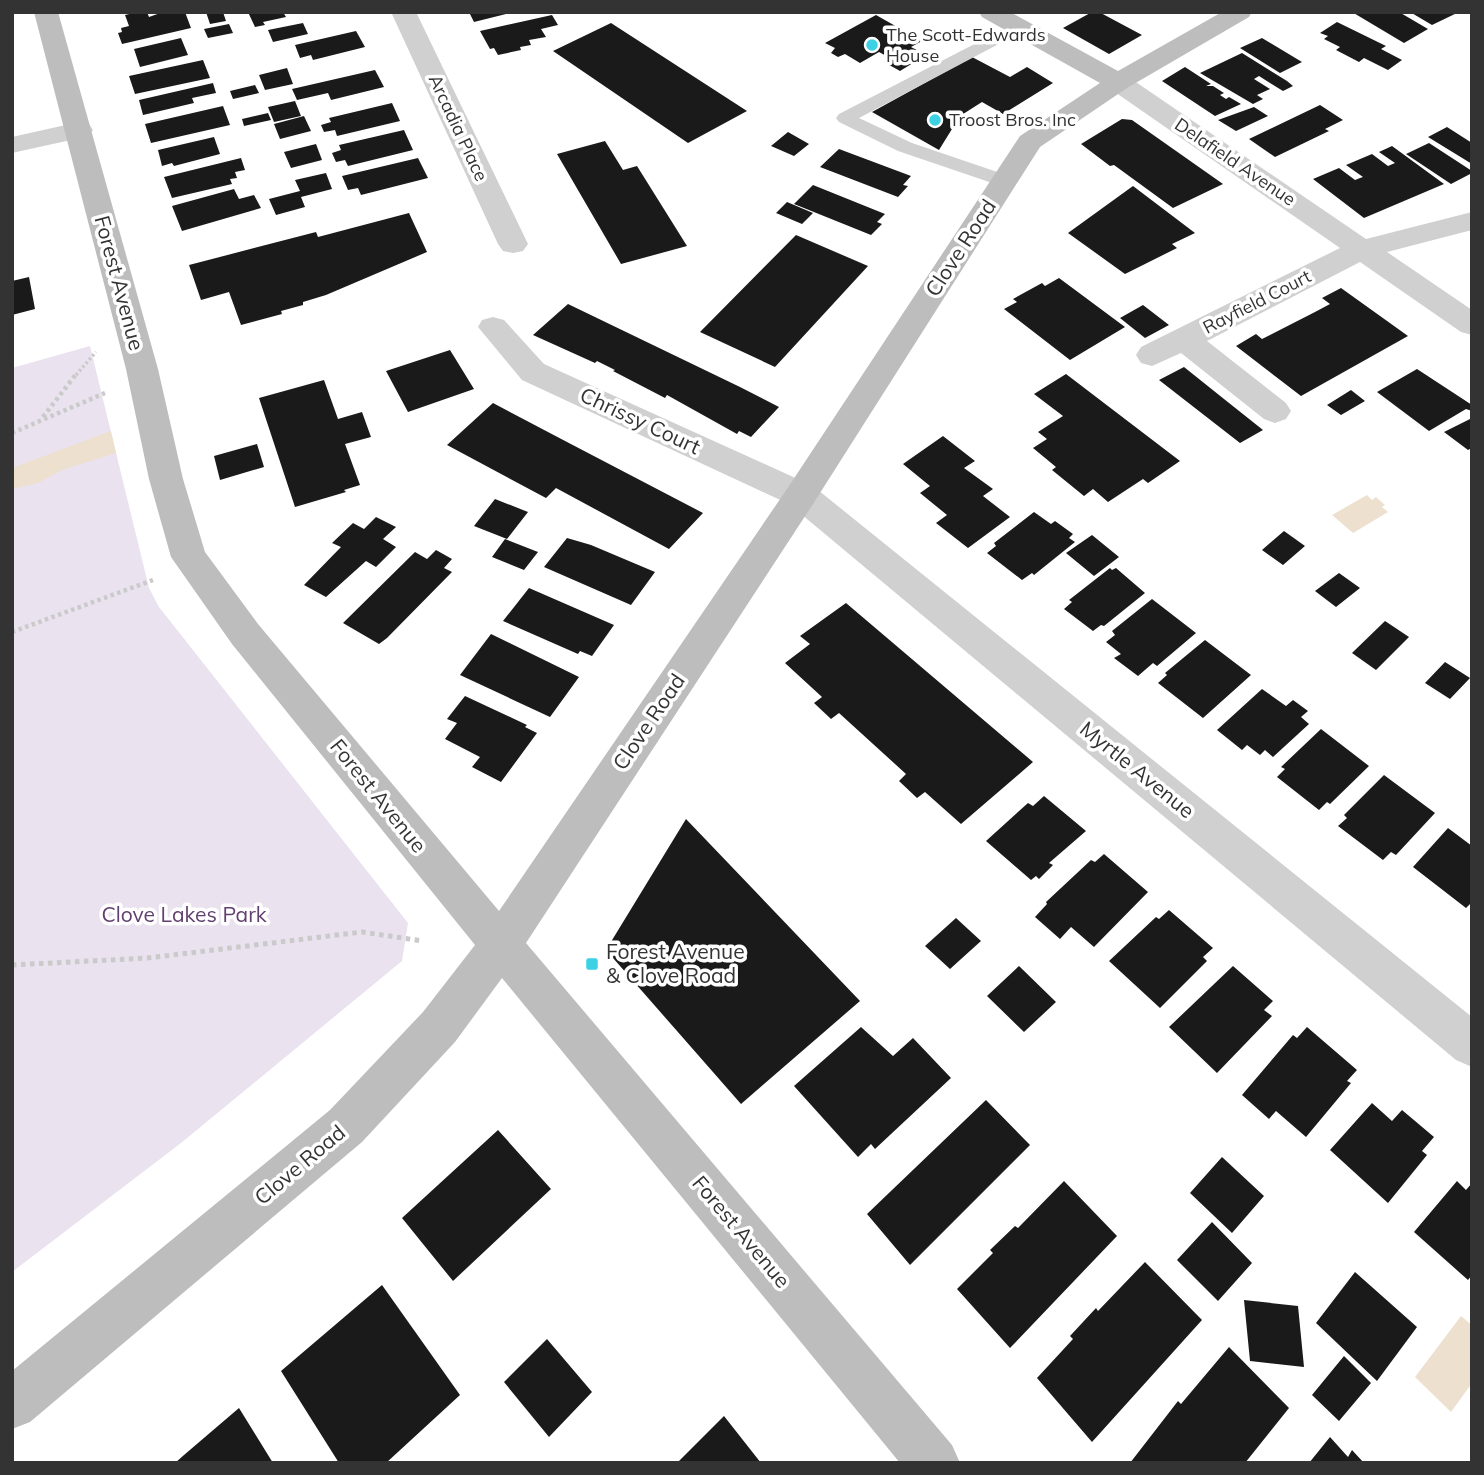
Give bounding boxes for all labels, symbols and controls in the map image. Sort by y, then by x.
place label: The Scott-Edwards House [886,23,1046,67]
marker: The Scott-Edwards House [864,37,880,53]
street label: Arcadia Place [424,71,493,185]
place label: Troost Bros. Inc [949,108,1076,131]
marker: Troost Bros. Inc [927,112,943,128]
street label: Delafield Avenue [1170,113,1300,211]
street label: Clove Road [919,194,1001,301]
street label: Forest Avenue [89,212,150,353]
street label: Rayfield Court [1199,264,1315,339]
street label: Chrissy Court [576,381,705,459]
street label: Clove Road [606,668,690,775]
street label: Myrtle Avenue [1075,715,1200,823]
street label: Forest Avenue [325,733,432,857]
park label: Clove Lakes Park [101,901,267,927]
place label: Forest Avenue & Clove Road [606,938,745,988]
marker: Forest Avenue & Clove Road [584,956,600,972]
street label: Clove Road [249,1119,350,1210]
street label: Forest Avenue [687,1170,796,1293]

